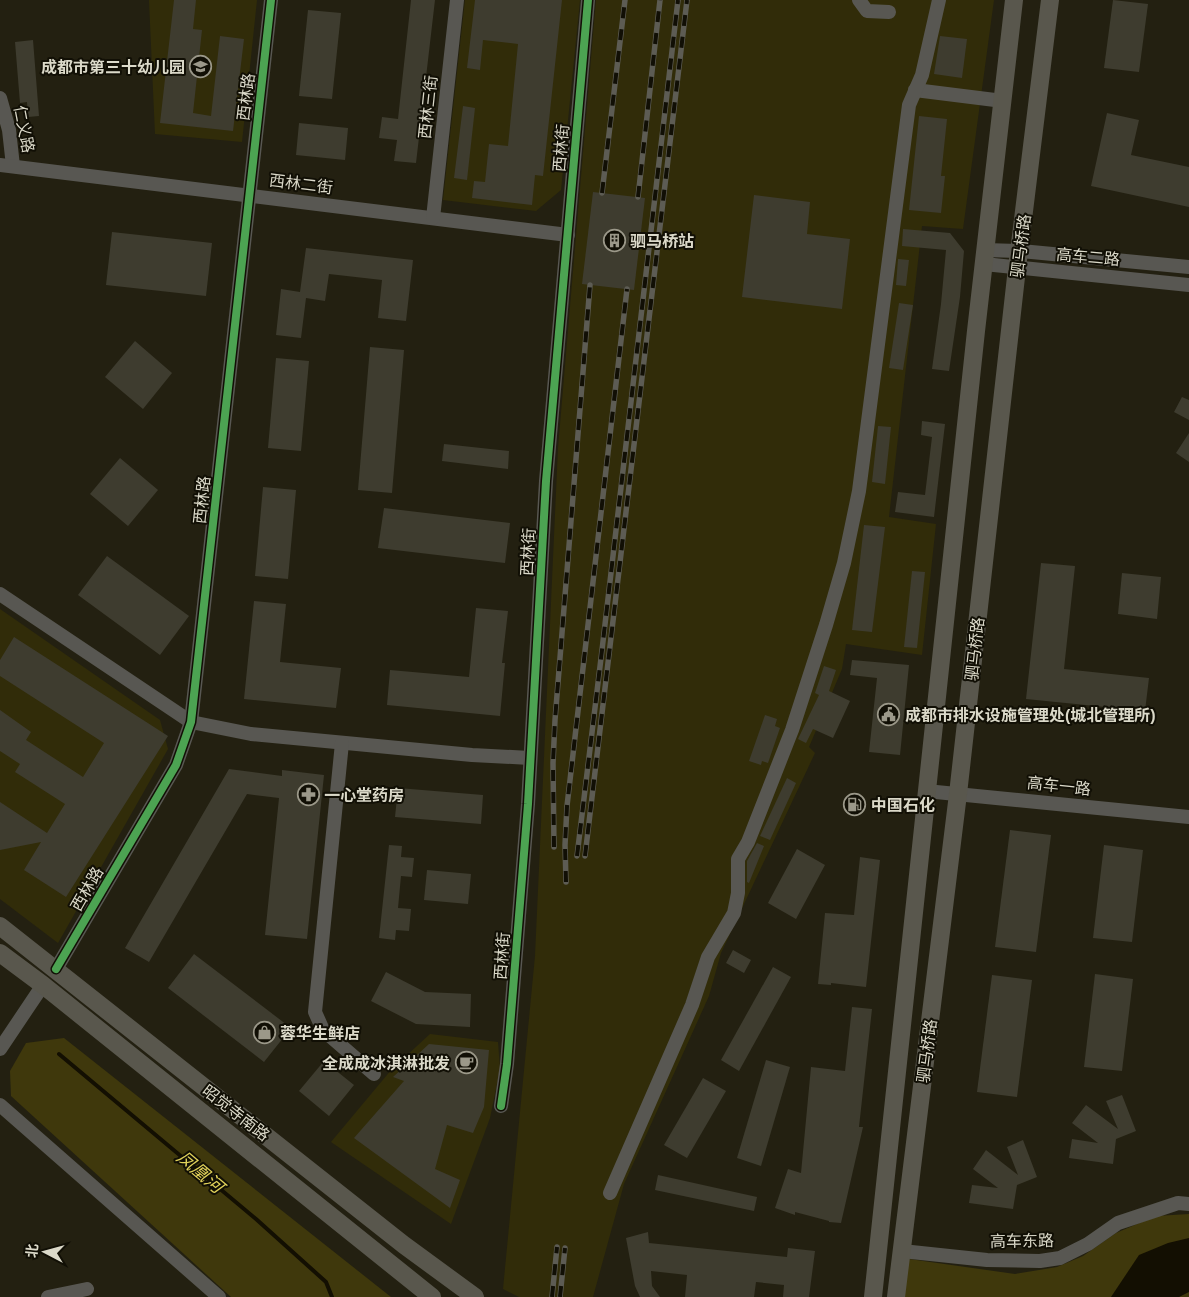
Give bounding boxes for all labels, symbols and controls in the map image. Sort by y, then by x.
school or university icon: 成都市第三十幼儿园 [189,55,213,79]
place label: 成都市第三十幼儿园 [41,58,185,76]
street label: 西林路 [235,72,257,122]
street label: 西林三街 [416,74,440,140]
street label: 仁义路 [11,104,37,154]
street label: 西林街 [550,123,572,173]
street label: 西林二街 [268,172,334,196]
street label: 驷马桥路 [1009,213,1033,279]
building icon: 驷马桥站 [602,229,626,253]
place label: 驷马桥站 [630,233,694,250]
street label: 高车二路 [1055,246,1121,268]
street label: 西林路 [191,475,213,525]
street label: 西林街 [518,528,538,576]
street label: 驷马桥路 [963,616,987,682]
public building icon: 成都市排水设施管理处(城北管理所) [877,703,901,727]
place label: 成都市排水设施管理处(城北管理所) [905,706,1156,724]
street label: 高车一路 [1026,774,1092,798]
pharmacy icon: 一心堂药房 [296,783,320,807]
place label: 一心堂药房 [324,787,404,804]
fuel station icon: 中国石化 [843,793,867,817]
place label: 中国石化 [871,796,935,814]
street label: 西林路 [68,864,106,914]
street label: 西林街 [492,931,512,981]
street label: 驷马桥路 [915,1018,939,1084]
shop icon: 蓉华生鲜店 [252,1021,276,1045]
place label: 蓉华生鲜店 [280,1024,360,1042]
cafe icon: 全成成冰淇淋批发 [454,1051,478,1075]
place label: 全成成冰淇淋批发 [322,1054,450,1072]
street label: 昭觉寺南路 [199,1082,273,1144]
water label: 凤凰河 [173,1147,229,1199]
north arrow [20,1227,70,1277]
street label: 高车东路 [990,1232,1054,1250]
text: 北 [23,1243,41,1258]

